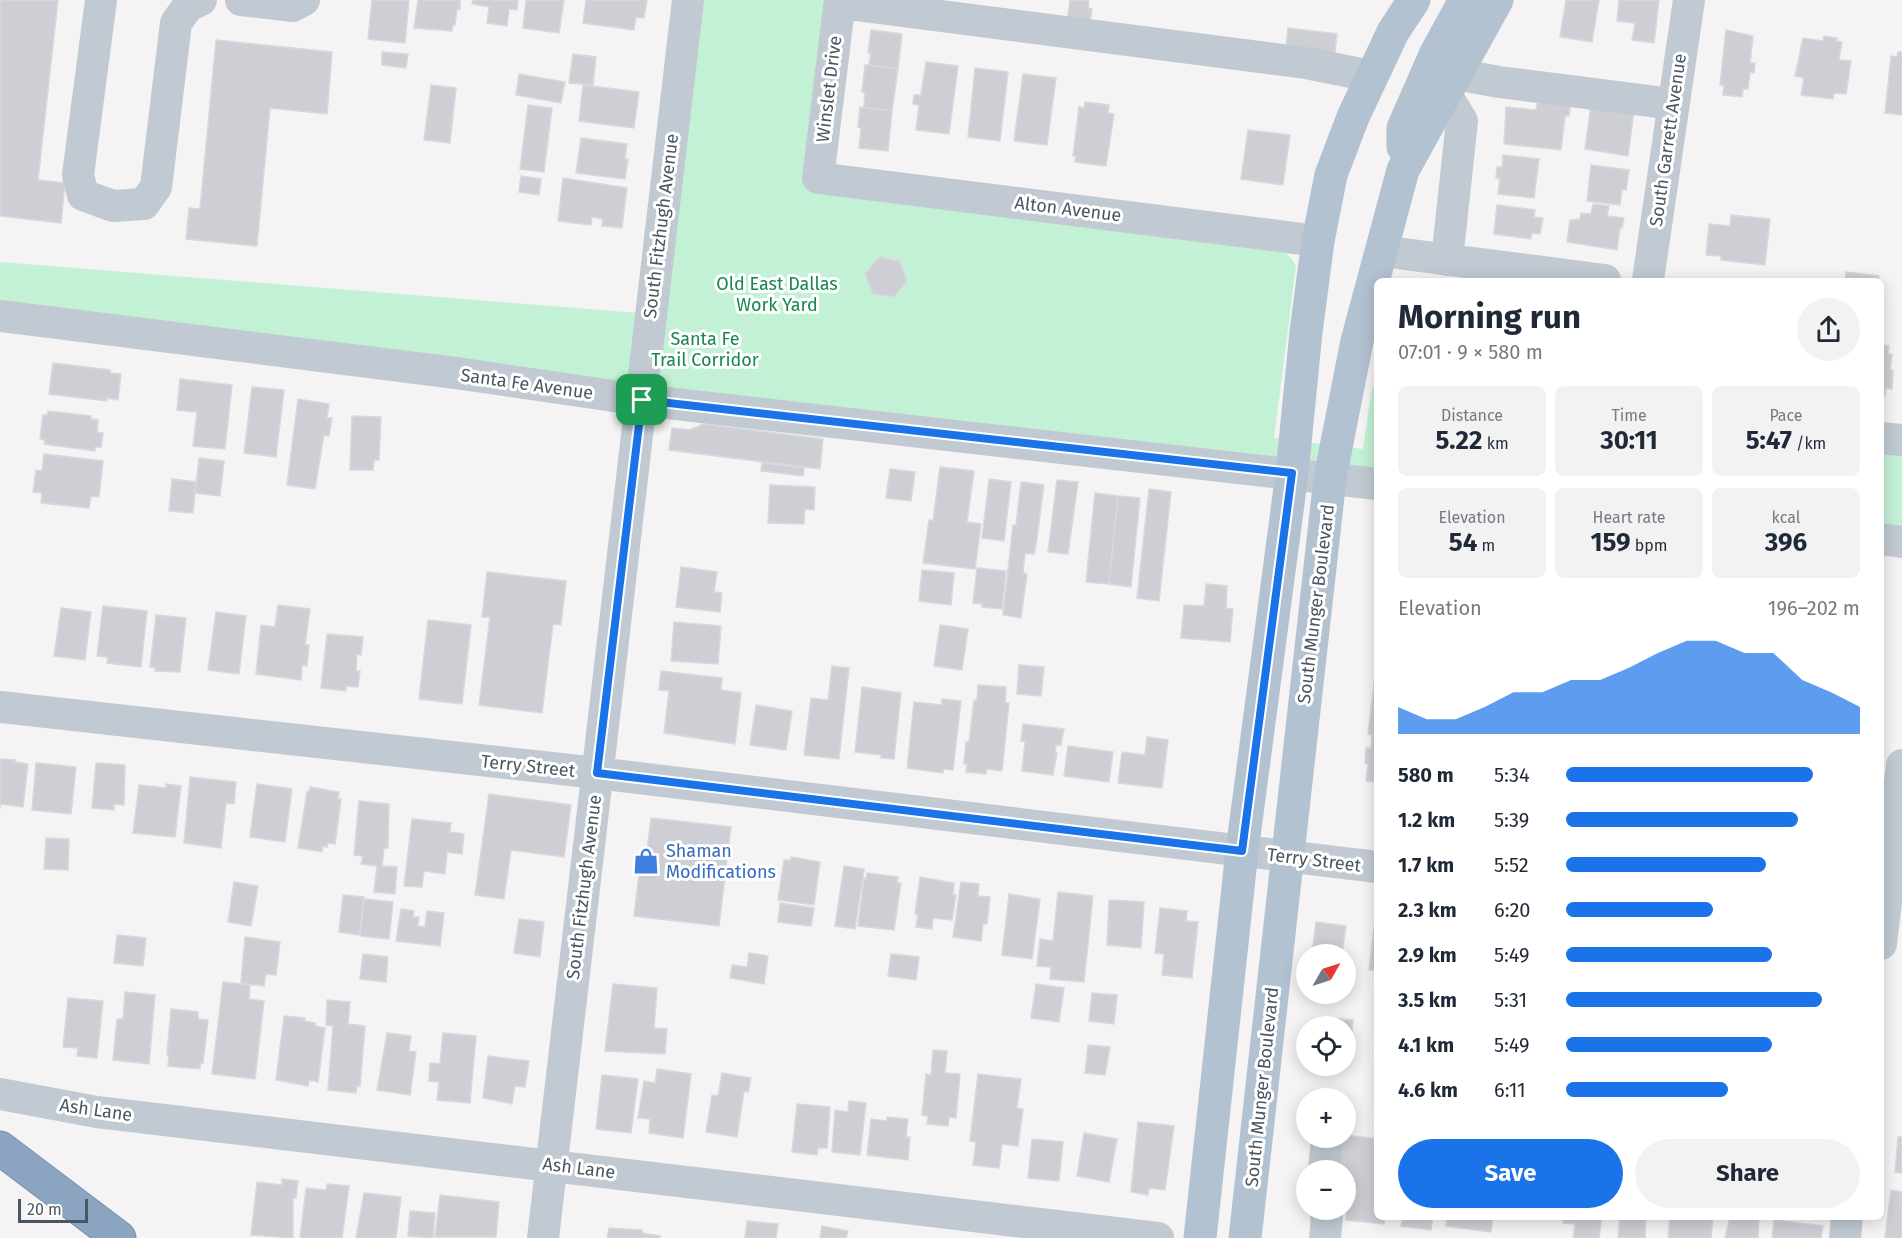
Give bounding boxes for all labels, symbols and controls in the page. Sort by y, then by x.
street label: Winslet Drive [812,34,846,144]
street label: South Garrett Avenue [1645,52,1691,228]
street label: South Fitzhugh Avenue [639,132,683,320]
street label: Alton Avenue [1013,192,1123,226]
park label: Old East Dallas Work Yard [716,273,838,316]
text: Morning run [1398,297,1581,337]
button: share [1797,298,1860,361]
park label: Santa Fe Trail Corridor [651,328,759,371]
text: 07:01 · 9 × 580 m [1398,340,1543,364]
street label: Santa Fe Avenue [459,364,595,404]
pin [616,374,667,425]
icon: arrive [625,383,658,416]
text: Distance [1441,406,1503,425]
text: Time [1611,406,1647,425]
text: Pace [1769,406,1803,425]
text: 5.22 [1435,425,1482,456]
text: 30:11 [1600,425,1658,456]
text: 5:47 [1746,425,1792,456]
text: km [1482,434,1509,453]
text: /km [1792,434,1826,453]
street label: South Munger Boulevard [1293,503,1339,705]
text: Elevation [1438,508,1506,527]
text: Heart rate [1593,508,1665,527]
text: kcal [1772,508,1800,527]
text: 54 [1449,527,1477,558]
text: 159 [1590,527,1631,558]
text: 396 [1765,527,1807,558]
text: m [1477,536,1495,555]
text: bpm [1631,536,1668,555]
text: Elevation [1398,596,1482,620]
text: 196–202 m [1768,596,1860,620]
street label: Terry Street [480,750,577,782]
text: 580 m [1398,763,1454,787]
text: 5:34 [1494,763,1530,787]
street label: South Fitzhugh Avenue [562,793,606,981]
text: 1.2 km [1398,808,1455,832]
text: 5:39 [1494,808,1529,832]
place label: Shaman Modifications [666,840,776,883]
street label: Terry Street [1266,843,1363,877]
shop icon: Shaman Modifications [631,846,661,876]
text: 1.7 km [1398,853,1454,877]
text: 5:52 [1494,853,1529,877]
text: 2.3 km [1398,898,1457,922]
text: 6:20 [1494,898,1531,922]
text: 2.9 km [1398,943,1457,967]
text: 5:49 [1494,943,1529,967]
north arrow [1296,944,1356,1004]
map controls [1296,944,1356,1220]
street label: South Munger Boulevard [1241,986,1283,1188]
text: 3.5 km [1398,988,1457,1012]
text: 5:31 [1494,988,1527,1012]
button: locate [1296,1016,1356,1076]
text: 4.1 km [1398,1033,1454,1057]
text: 5:49 [1494,1033,1529,1057]
text: 4.6 km [1398,1078,1458,1102]
text: 6:11 [1494,1078,1526,1102]
button: + [1296,1088,1356,1148]
street label: Ash Lane [58,1094,134,1126]
button: Save [1398,1139,1623,1208]
button: Share [1635,1139,1860,1208]
street label: Ash Lane [541,1153,617,1183]
button: − [1296,1160,1356,1220]
scale bar [18,1196,88,1224]
text: 20 m [27,1200,62,1219]

